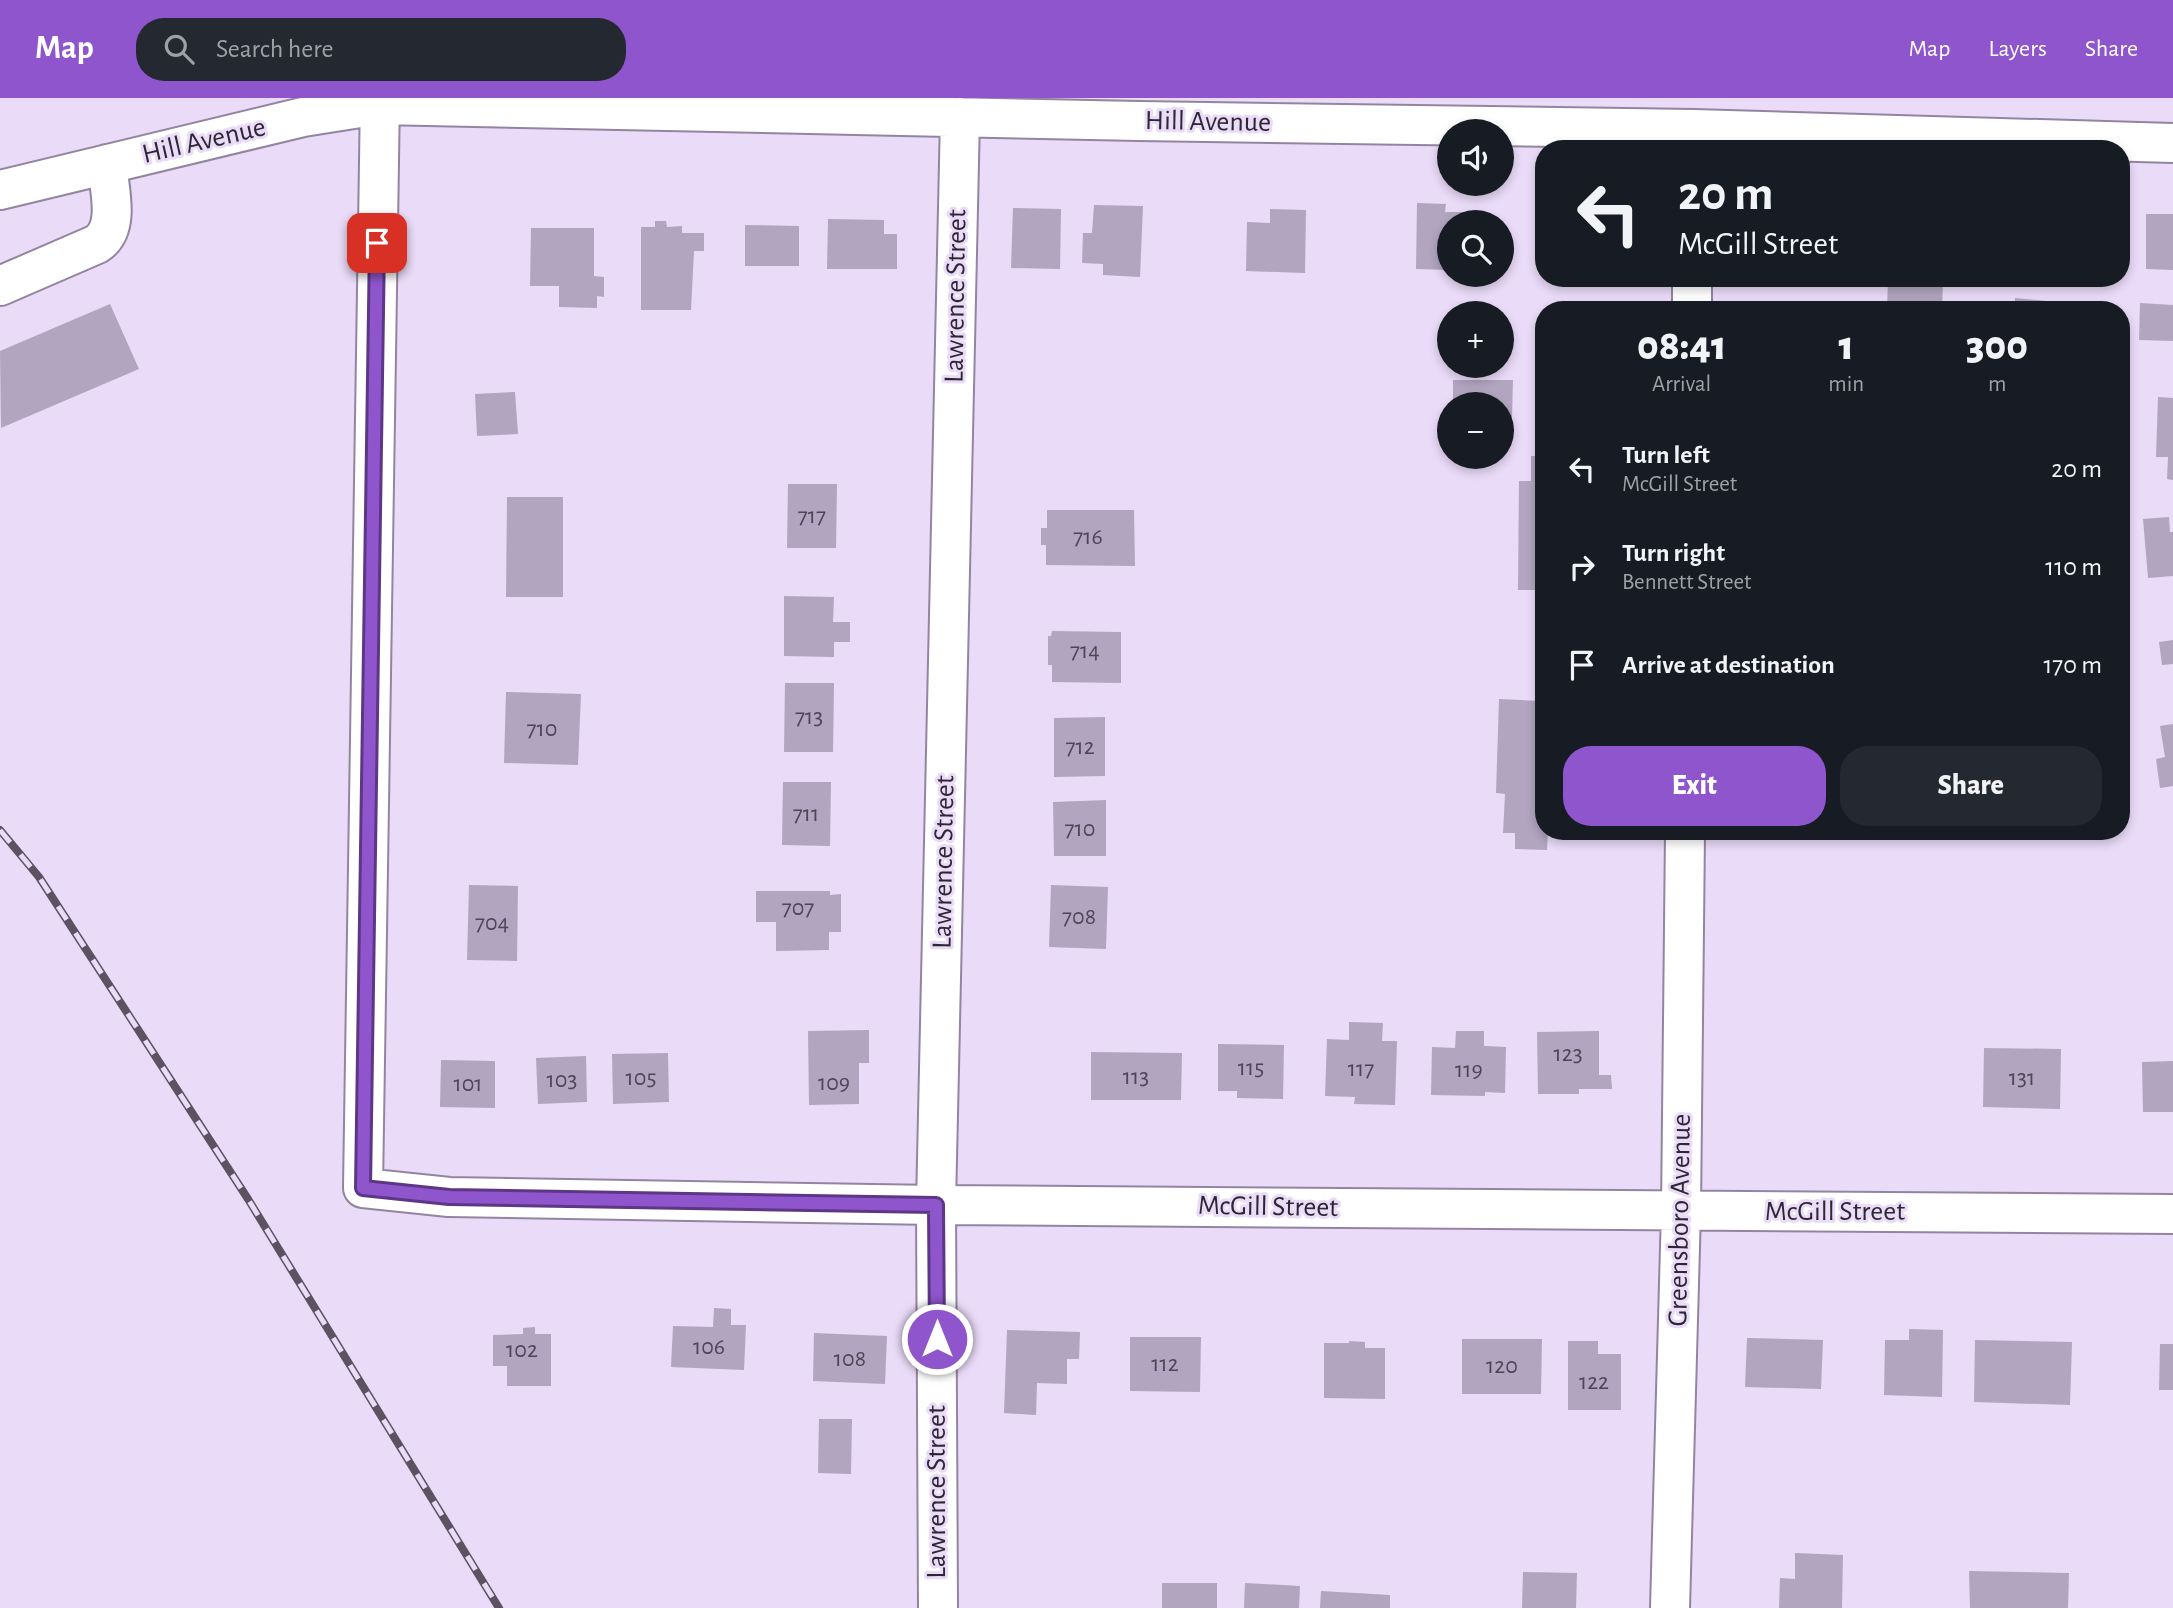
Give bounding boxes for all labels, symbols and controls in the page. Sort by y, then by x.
search box [136,18,626,81]
icon: search [160,30,198,68]
text: Map [35,32,94,65]
text: Search here [216,36,334,62]
text: Map [1908,37,1950,61]
text: Layers [1988,37,2047,61]
text: Share [2085,37,2138,61]
street label: Hill Avenue [1145,107,1271,137]
street label: Hill Avenue [139,113,269,169]
map controls [1437,119,1514,469]
button: sound [1437,119,1514,196]
icon: left [1563,168,1654,259]
text: 20 m [1678,170,1774,219]
street label: Lawrence Street [940,209,972,383]
button: search [1437,210,1514,287]
pin [347,213,407,273]
icon: arrive [358,224,396,262]
text: McGill Street [1678,228,1838,260]
button: + [1437,301,1514,378]
text: 08:41 [1637,325,1726,367]
text: 1 [1839,325,1854,367]
text: 300 [1966,325,2028,367]
text: Arrival [1652,373,1711,396]
text: min [1828,373,1864,396]
text: m [1988,373,2006,396]
button: − [1437,392,1514,469]
text: Turn left [1622,442,1710,468]
icon: left [1563,450,1601,488]
text: 20 m [2051,456,2102,482]
text: McGill Street [1622,473,1737,496]
house number: 717 [798,504,826,528]
house number: 716 [1073,525,1103,549]
text: Turn right [1622,540,1725,566]
icon: right [1563,548,1601,586]
text: 110 m [2045,554,2102,580]
text: Bennett Street [1622,571,1751,594]
house number: 714 [1070,639,1100,663]
icon: arrive [1563,646,1601,684]
text: Arrive at destination [1622,652,1835,678]
text: 170 m [2043,652,2102,678]
house number: 713 [795,705,823,729]
house number: 710 [527,717,557,741]
house number: 712 [1065,735,1095,759]
button: Exit [1563,746,1826,826]
button: Share [1840,746,2102,826]
street label: Lawrence Street [928,775,960,949]
house number: 711 [793,802,819,826]
house number: 710 [1065,817,1095,841]
house number: 707 [782,896,814,920]
house number: 708 [1062,905,1096,929]
house number: 704 [475,911,509,935]
house number: 123 [1553,1042,1583,1066]
house number: 115 [1238,1056,1264,1080]
house number: 117 [1348,1057,1374,1081]
house number: 119 [1455,1058,1483,1082]
house number: 113 [1123,1065,1149,1089]
house number: 105 [626,1066,656,1090]
house number: 131 [2009,1066,2035,1090]
house number: 103 [547,1068,577,1092]
house number: 109 [818,1071,850,1095]
house number: 101 [453,1072,483,1096]
street label: Greensboro Avenue [1664,1113,1696,1327]
street label: McGill Street [1198,1192,1338,1222]
street label: McGill Street [1765,1198,1905,1226]
position arrow [900,1302,974,1376]
house number: 106 [693,1335,725,1359]
house number: 102 [506,1338,538,1362]
house number: 108 [834,1347,866,1371]
house number: 112 [1151,1352,1179,1376]
house number: 120 [1486,1354,1518,1378]
house number: 122 [1579,1370,1609,1394]
street label: Lawrence Street [923,1405,951,1579]

